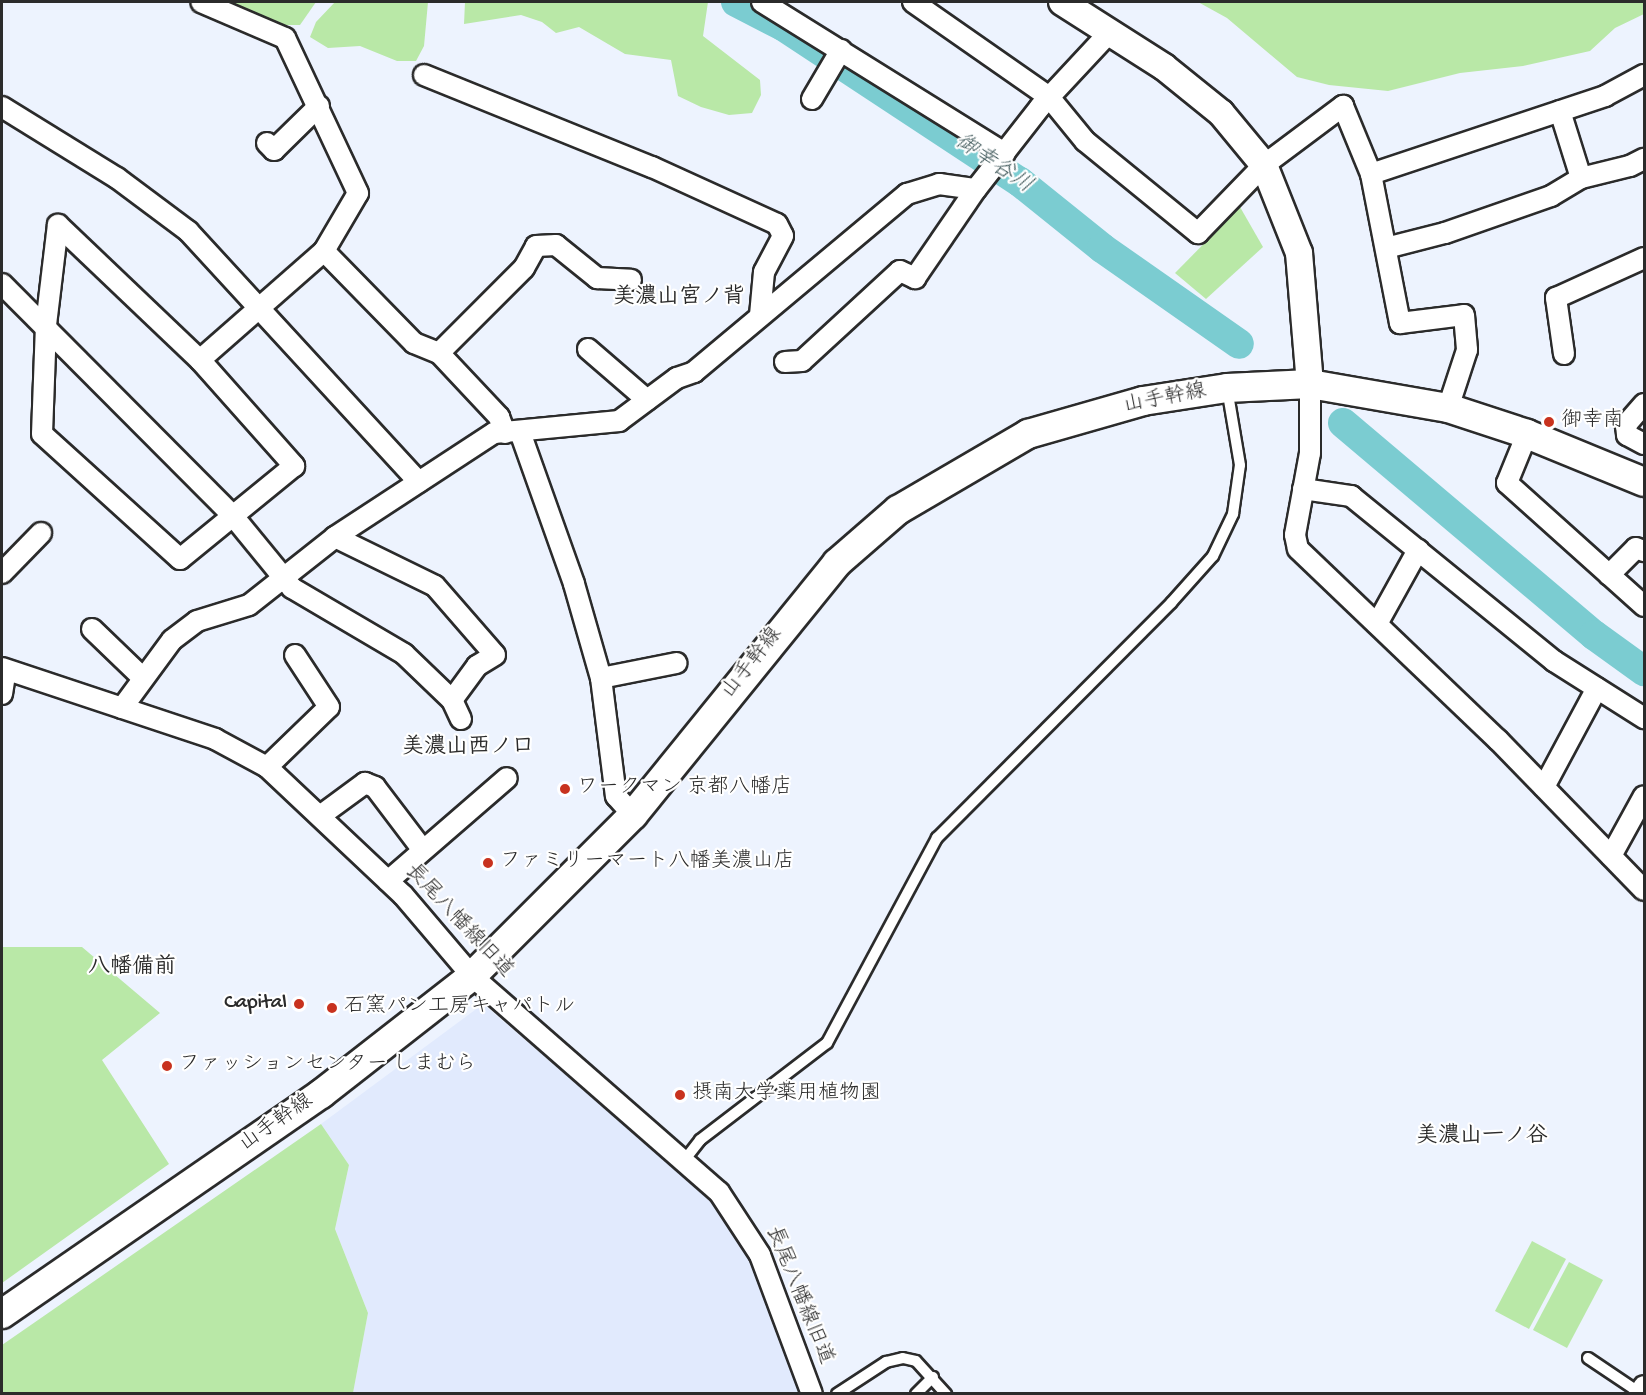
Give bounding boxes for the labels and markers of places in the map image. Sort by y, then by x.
place label: 御幸南 [1561,409,1624,435]
marker: 御幸南 [1542,415,1556,429]
place label: ワークマン 京都八幡店 [577,776,792,802]
marker: ワークマン 京都八幡店 [558,782,572,796]
place label: ファミリーマート八幡美濃山店 [500,850,794,876]
marker: ファミリーマート八幡美濃山店 [481,856,495,870]
place label: Capital [224,991,287,1017]
place label: 石窯パン工房キャパトル [344,995,575,1021]
marker: Capital [292,997,306,1011]
marker: 石窯パン工房キャパトル [325,1001,339,1015]
place label: ファッションセンター しまむら [179,1053,478,1079]
marker: ファッションセンター しまむら [160,1059,174,1073]
place label: 摂南大学薬用植物園 [692,1082,881,1108]
marker: 摂南大学薬用植物園 [673,1088,687,1102]

